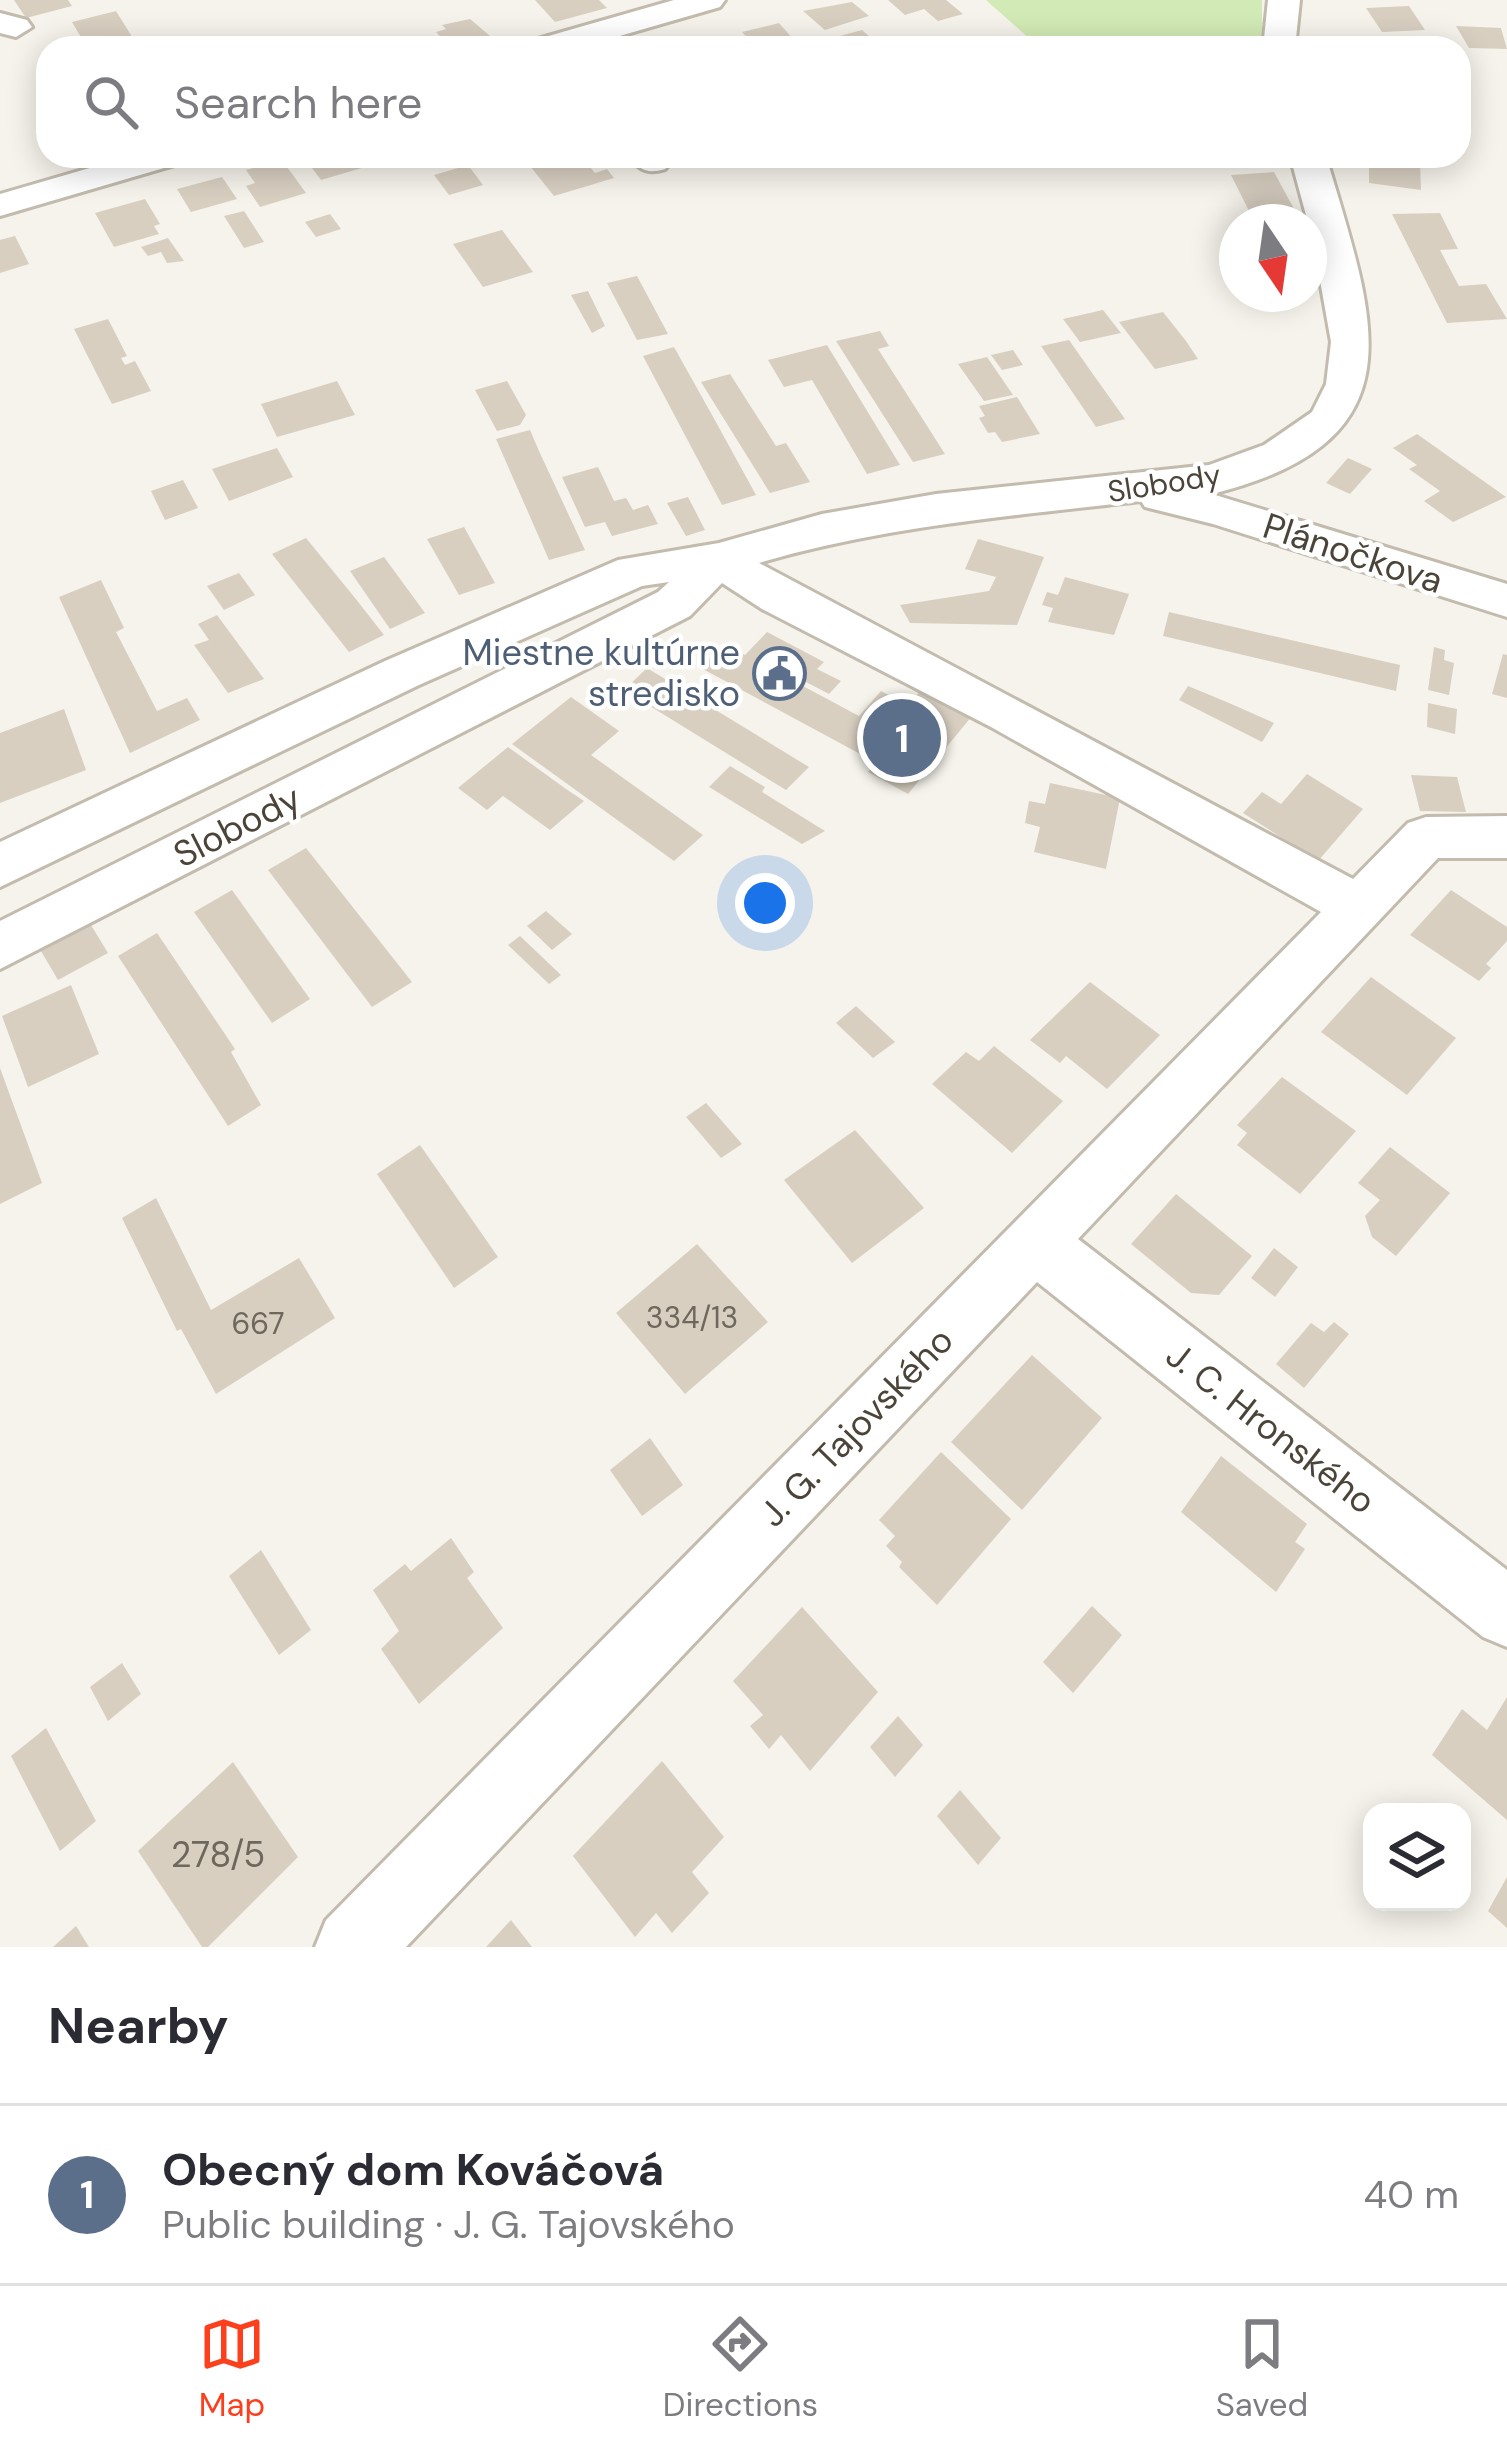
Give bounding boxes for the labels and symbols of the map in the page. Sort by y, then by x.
north arrow [1219,204,1327,312]
street label: Slobody [1105,455,1224,511]
street label: Plánočkova [1257,502,1449,604]
place label: Miestne kultúrne stredisko [463,629,740,717]
public building icon: Miestne kultúrne stredisko [751,645,807,701]
pin: 1 [863,693,941,783]
street label: Slobody [165,774,309,878]
your location [735,873,795,933]
house number: 334/13 [646,1298,738,1337]
house number: 667 [232,1304,284,1343]
street label: J. G. Tajovského [749,1317,963,1537]
street label: J. C. Hronského [1157,1332,1385,1524]
house number: 278/5 [171,1831,265,1878]

